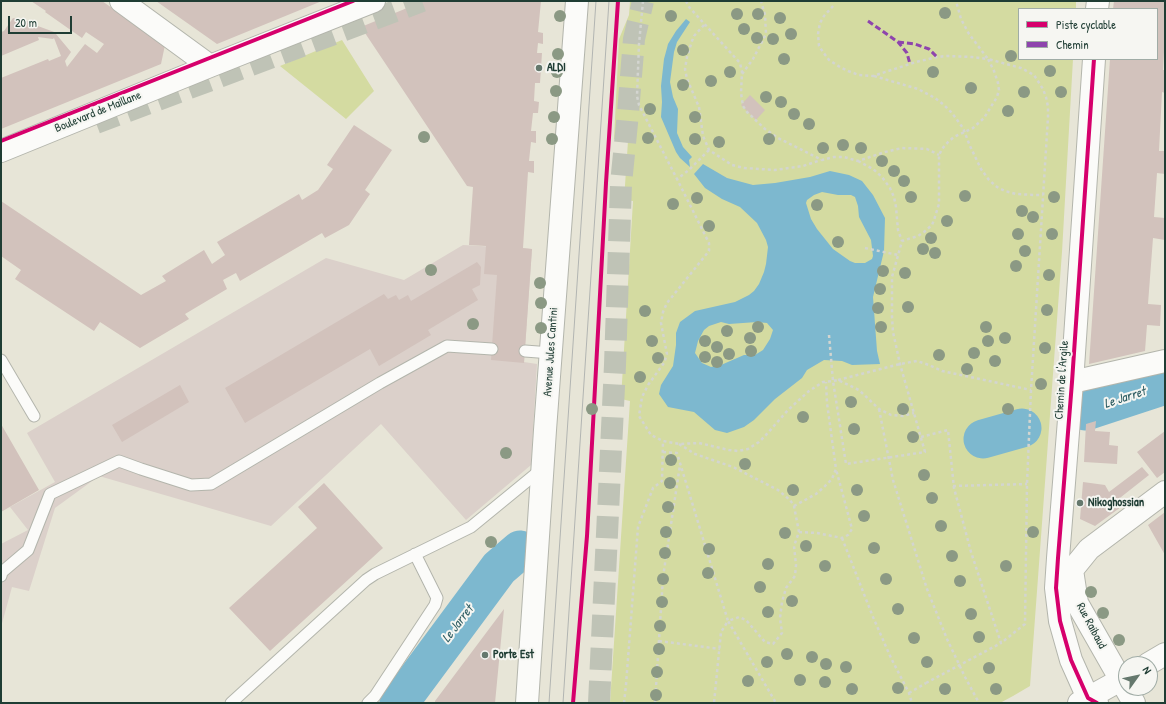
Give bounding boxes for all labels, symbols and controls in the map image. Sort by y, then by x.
scale bar [10,8,74,34]
legend [1018,8,1158,60]
text: 20 m [15,14,37,31]
text: Piste cyclable [1056,16,1116,33]
text: Chemin [1056,36,1089,53]
place label: ALDI [547,61,566,75]
marker: ALDI [534,63,544,73]
street label: Boulevard de Maillane [53,88,143,136]
street label: Avenue Jules Cantini [541,307,561,397]
street label: Chemin de l'Argile [1052,340,1072,420]
water label: Le Jarret [1102,384,1148,412]
place label: Nikoghossian [1088,496,1144,510]
marker: Nikoghossian [1075,498,1085,508]
street label: Rue Raibaud [1073,601,1109,651]
water label: Le Jarret [439,602,477,646]
place label: Porte Est [493,648,534,662]
marker: Porte Est [480,650,490,660]
north arrow [1118,656,1158,696]
text: N [1140,664,1155,676]

